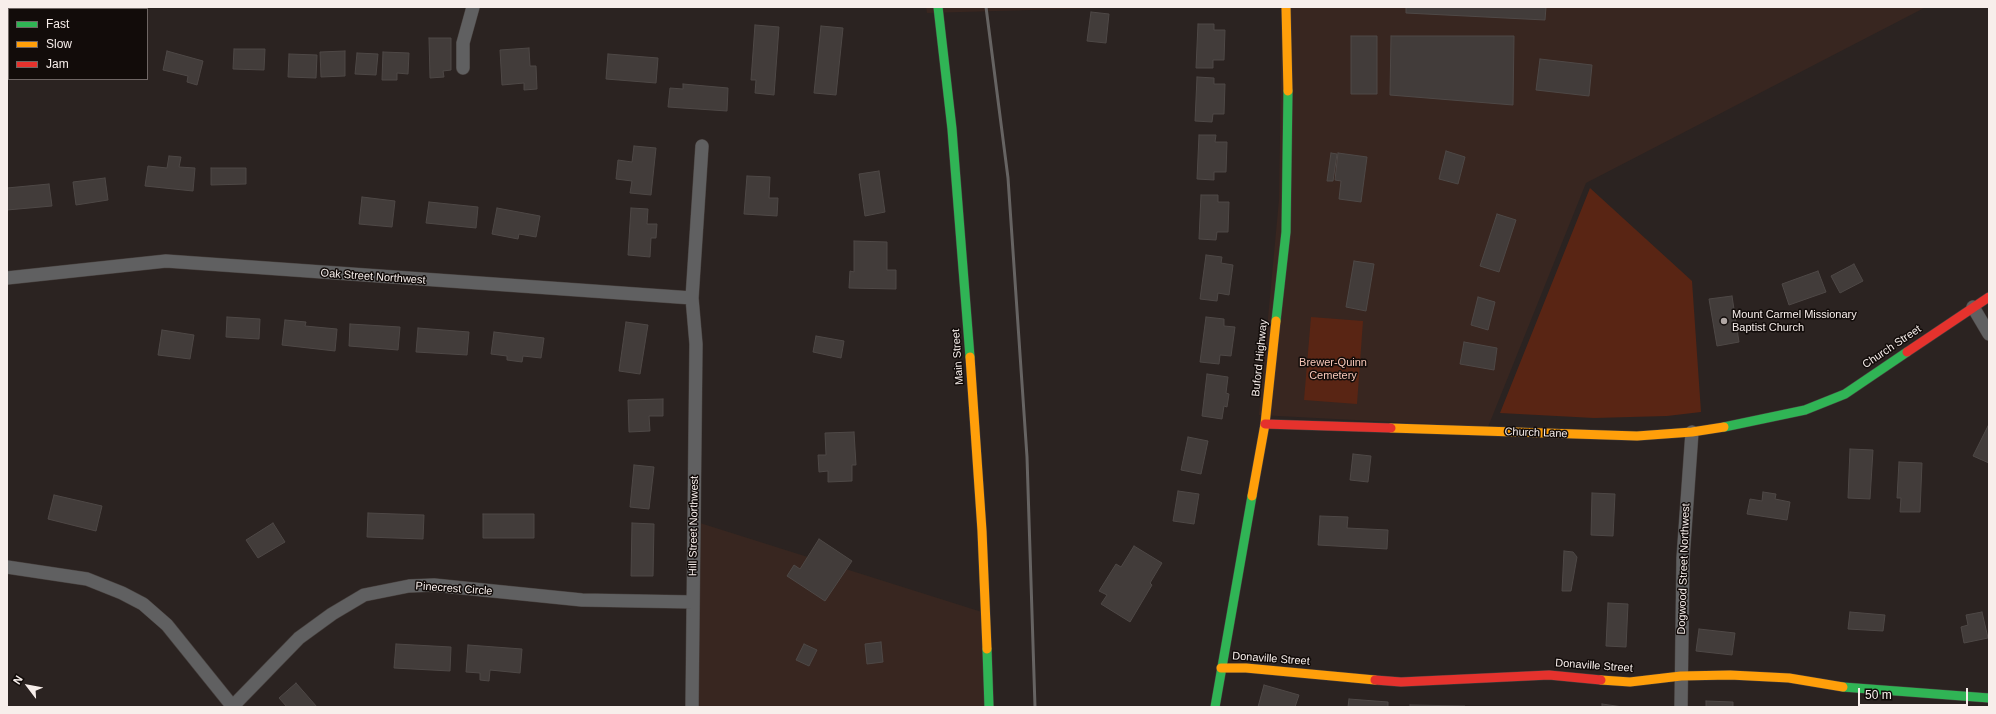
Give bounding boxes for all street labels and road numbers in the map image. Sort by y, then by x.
street label: Oak Street Northwest [320,267,426,287]
street label: Buford Highway [1249,319,1271,397]
street label: Church Street [1860,323,1924,371]
street label: Main Street [949,328,967,386]
street label: Church Lane [1504,425,1568,441]
street label: Hill Street Northwest [687,476,701,576]
street label: Dogwood Street Northwest [1675,503,1693,635]
street label: Pinecrest Circle [415,580,493,598]
street label: Donaville Street [1232,650,1310,668]
street label: Donaville Street [1555,657,1633,675]

